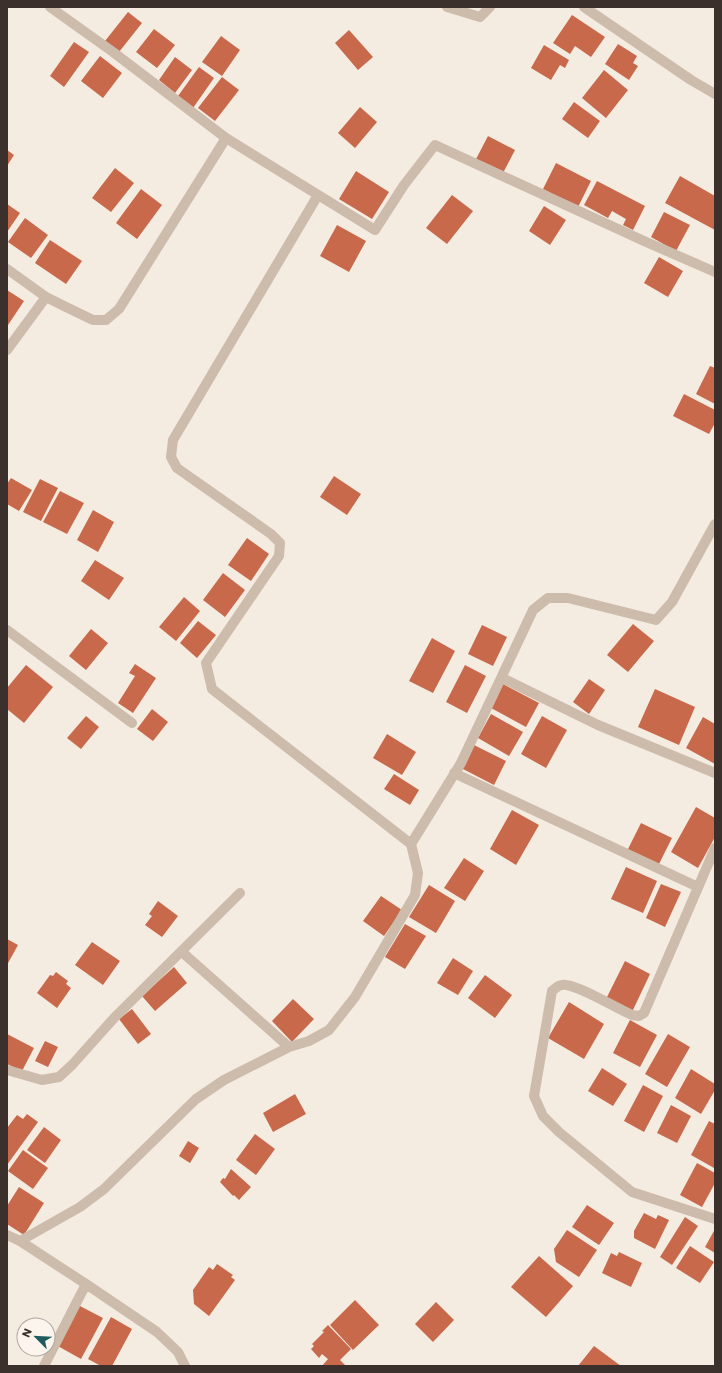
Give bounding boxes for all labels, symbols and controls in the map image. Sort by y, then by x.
north arrow [16,1317,56,1357]
text: N [18,1326,36,1340]

